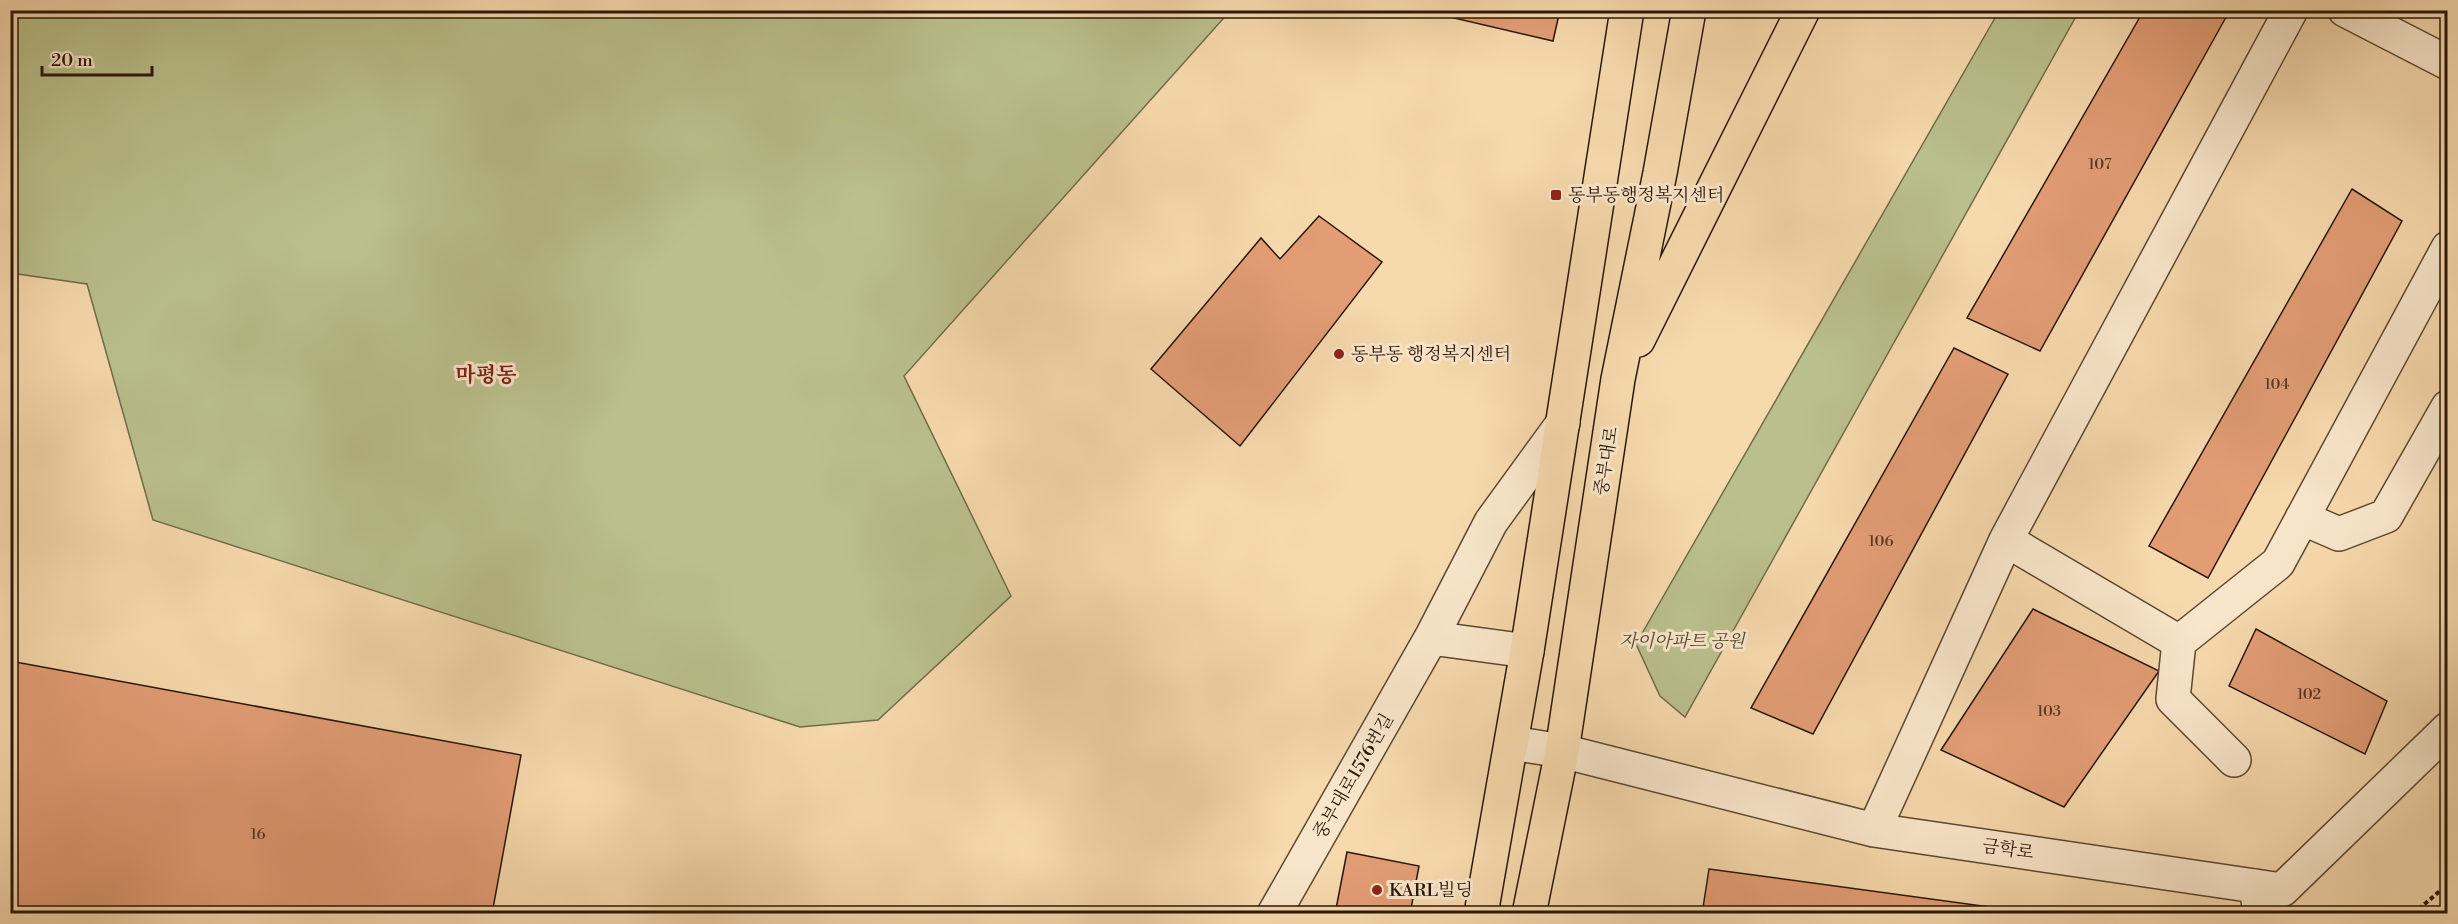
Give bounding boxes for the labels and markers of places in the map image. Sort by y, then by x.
place label: 동부동행정복지센터 [1568,184,1725,207]
marker: 동부동행정복지센터 [1549,188,1563,202]
place label: 동부동 행정복지센터 [1351,343,1511,366]
marker: 동부동 행정복지센터 [1332,347,1346,361]
place label: KARL빌딩 [1389,879,1473,902]
marker: KARL빌딩 [1370,883,1384,897]

